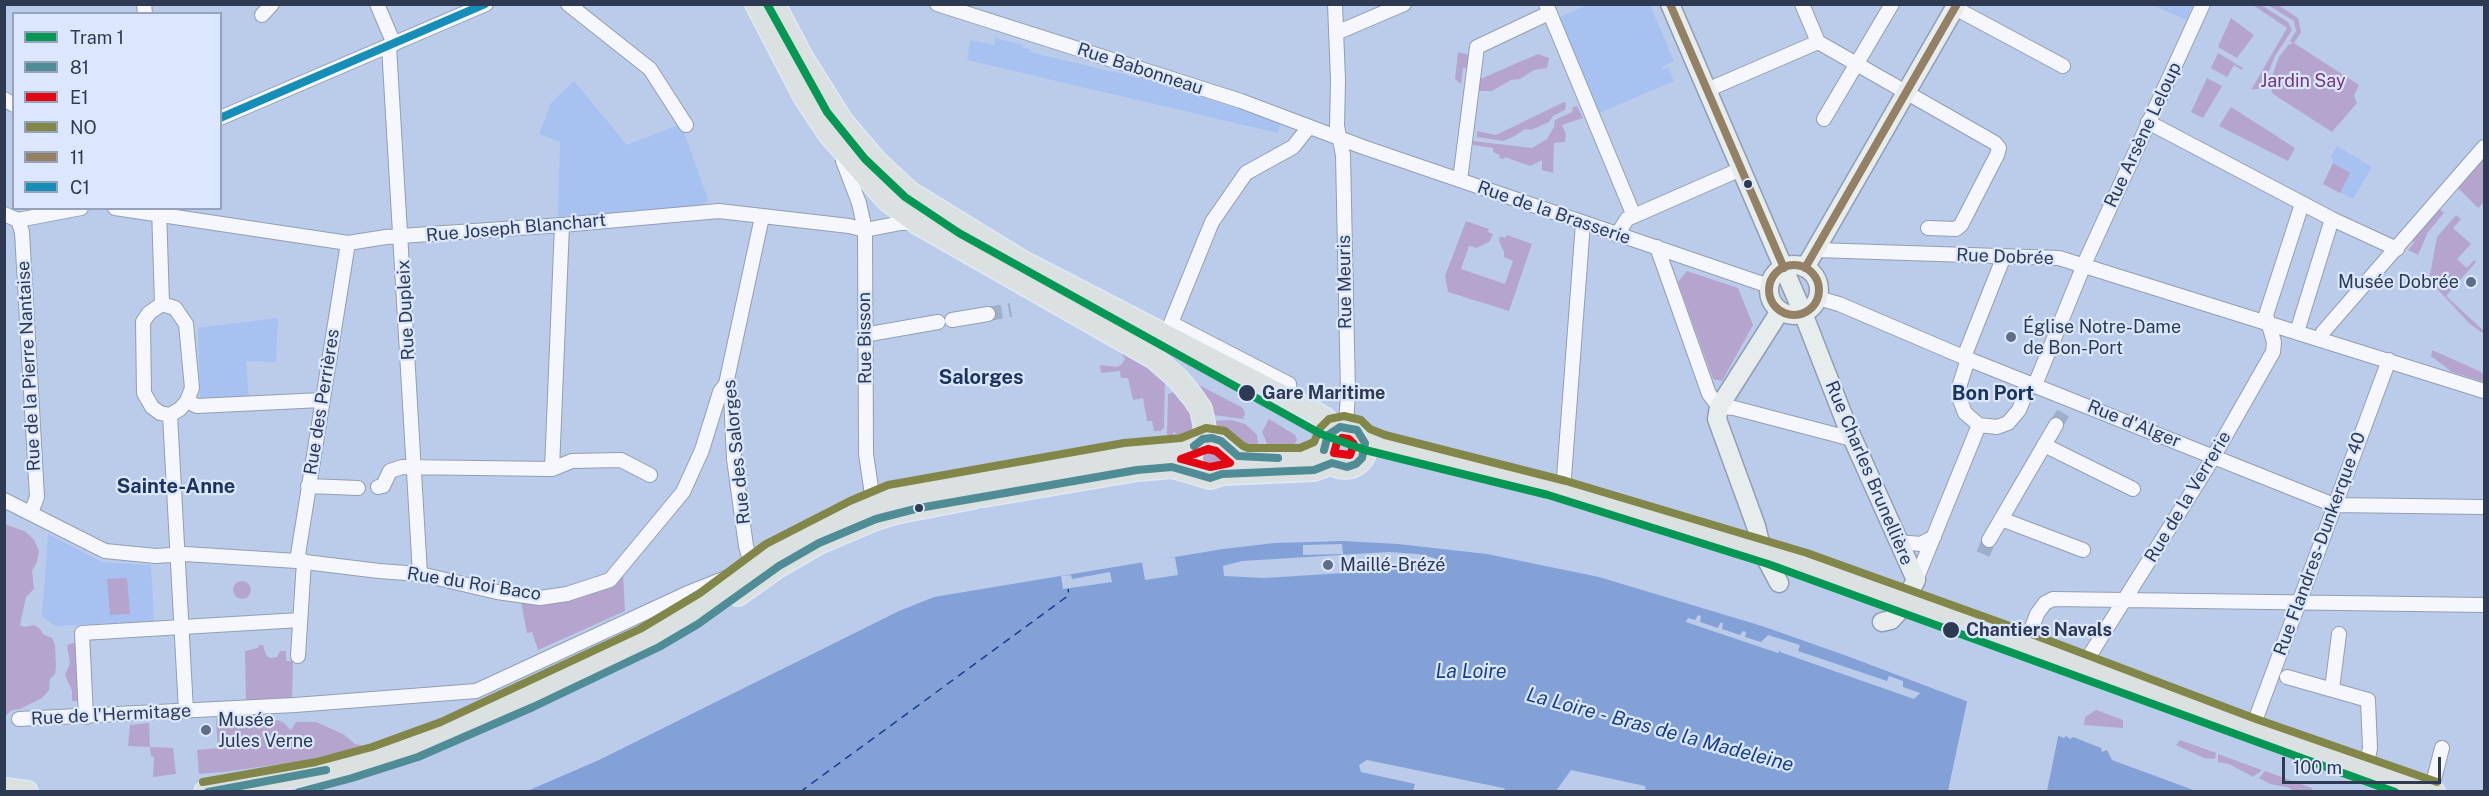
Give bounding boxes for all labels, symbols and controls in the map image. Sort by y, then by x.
legend [12,12,222,210]
text: Tram 1 [70,27,124,48]
street label: Rue Babonneau [1074,38,1206,100]
text: 81 [70,57,89,78]
street label: Rue Arsène Leloup [2100,59,2186,211]
park label: Jardin Say [2260,70,2346,92]
text: E1 [70,87,89,108]
text: NO [70,117,97,138]
text: 11 [70,147,85,168]
text: C1 [70,177,90,198]
street label: Rue de la Brasserie [1474,177,1634,249]
unlabelled marker [1742,178,1754,190]
street label: Rue Joseph Blanchart [425,209,607,247]
street label: Rue Meuris [1333,235,1357,329]
street label: Rue Dobrée [1956,245,2054,269]
street label: Rue Dupleix [393,259,419,361]
street label: Rue de la Pierre Nantaise [13,260,45,472]
place label: Musée Dobrée [2338,271,2459,293]
marker: Musée Dobrée [2464,275,2478,289]
street label: Rue Bisson [853,292,877,384]
place label: Église Notre-Dame de Bon-Port [2023,316,2181,358]
street label: Rue des Perrières [300,327,344,477]
marker: Église Notre-Dame de Bon-Port [2004,330,2018,344]
district label: Salorges [939,366,1023,390]
street label: Rue Charles Brunellière [1820,378,1918,568]
street label: Rue des Salorges [719,379,755,525]
place label: Gare Maritime [1262,382,1385,404]
district label: Bon Port [1952,382,2034,406]
marker: Gare Maritime [1237,383,1257,403]
street label: Rue d'Alger [2084,396,2184,452]
street label: Rue de la Verrerie [2140,427,2236,567]
street label: Rue Flandres-Dunkerque 40 [2269,429,2371,659]
district label: Sainte-Anne [117,475,235,499]
unlabelled marker [913,502,925,514]
place label: Maillé-Brézé [1340,554,1445,576]
marker: Maillé-Brézé [1321,558,1335,572]
street label: Rue du Roi Baco [405,563,543,605]
place label: Chantiers Navals [1966,619,2112,641]
marker: Chantiers Navals [1941,620,1961,640]
water label: La Loire [1435,660,1507,684]
water label: La Loire - Bras de la Madeleine [1524,683,1796,777]
street label: Rue de l'Hermitage [30,700,192,730]
place label: Musée Jules Verne [218,709,313,752]
marker: Musée Jules Verne [199,723,213,737]
scale bar [2285,745,2444,783]
text: 100 m [2293,757,2342,778]

